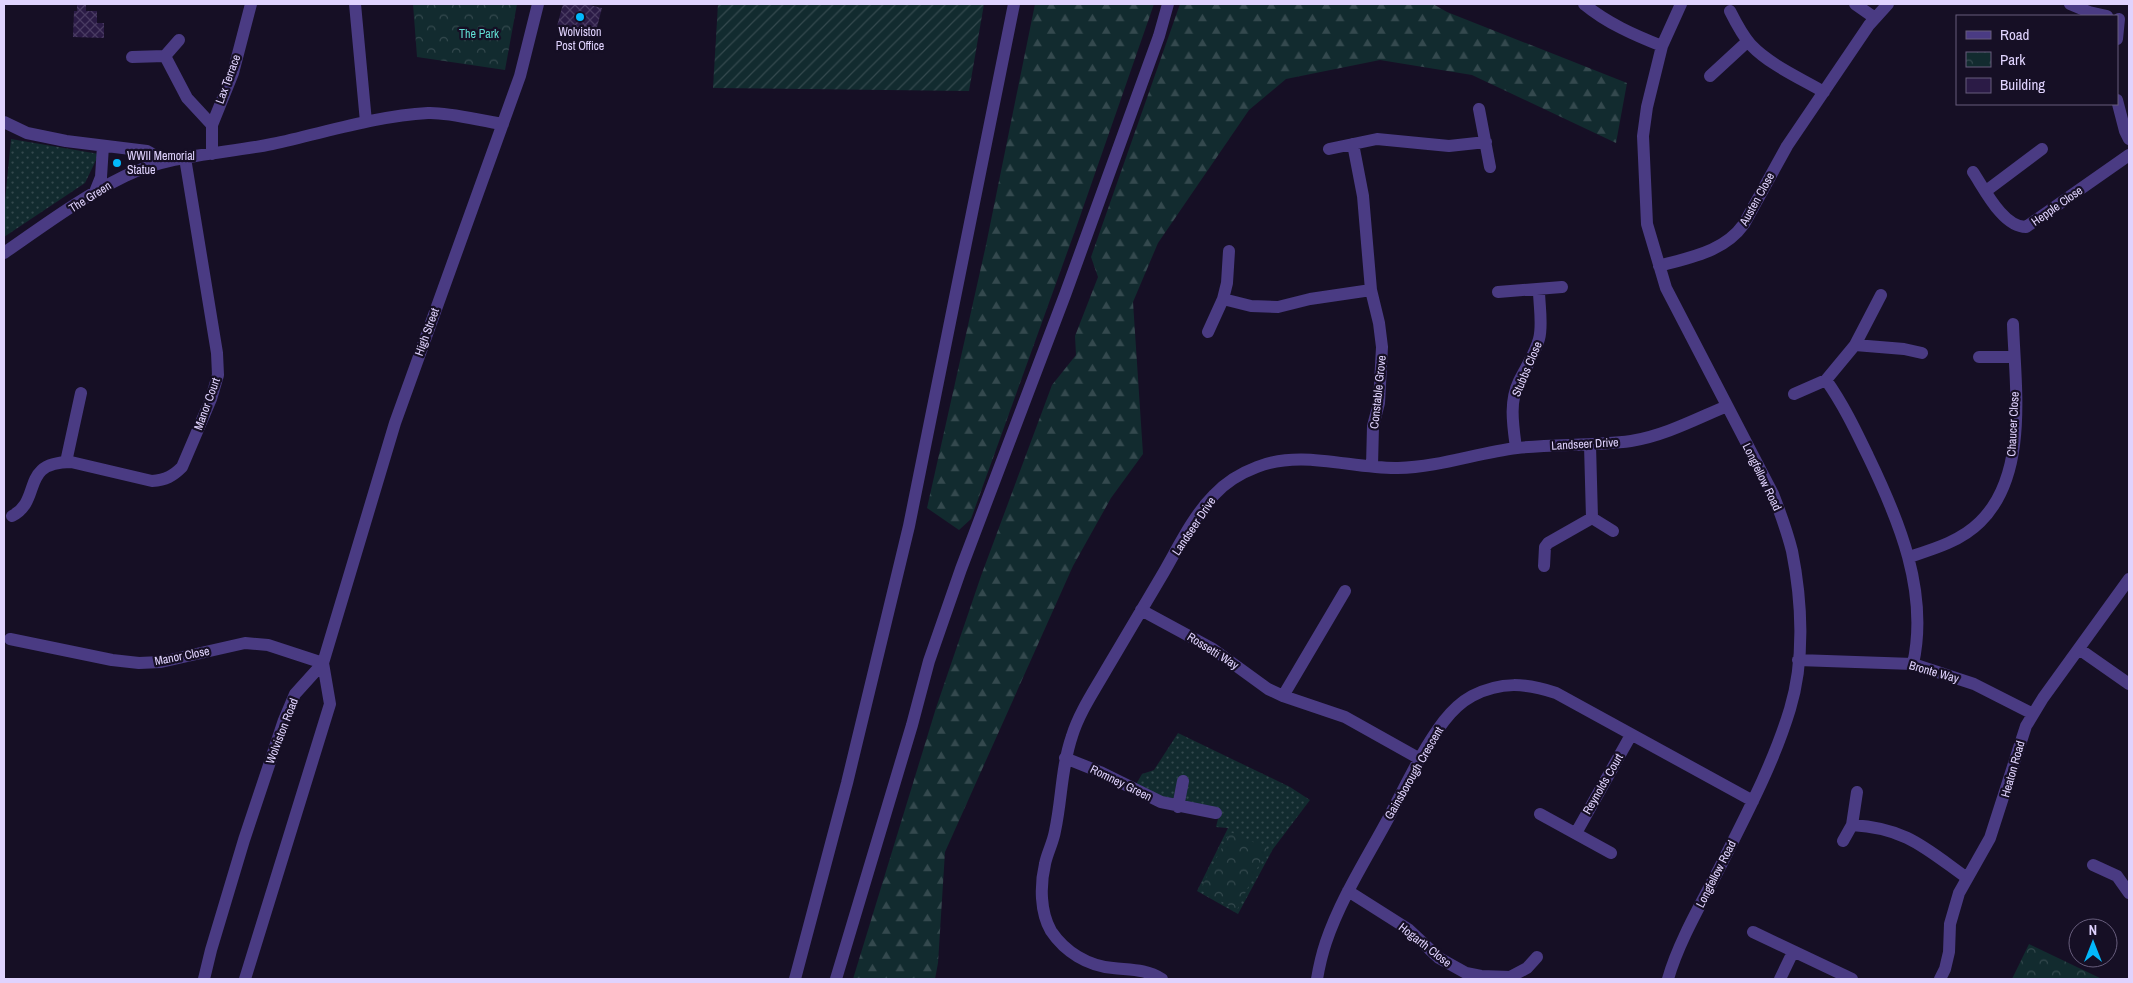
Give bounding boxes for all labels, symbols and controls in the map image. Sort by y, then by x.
marker: Wolviston Post Office [574,11,586,23]
legend [1956,15,2118,105]
place label: Wolviston Post Office [556,24,604,54]
text: Road [2000,24,2029,45]
park label: The Park [459,26,499,42]
text: Park [2000,49,2026,70]
street label: Lax Terrace [212,52,244,106]
text: Building [2000,74,2045,95]
place label: WWII Memorial Statue [127,148,195,178]
marker: WWII Memorial Statue [111,157,123,169]
street label: Austen Close [1735,170,1778,229]
street label: The Green [66,178,114,216]
street label: Hepple Close [2028,183,2086,229]
street label: High Street [411,306,443,358]
street label: Stubbs Close [1508,339,1546,399]
street label: Constable Grove [1366,354,1390,430]
street label: Manor Court [190,375,224,432]
street label: Chaucer Close [2003,391,2023,457]
street label: Landseer Drive [1551,434,1619,454]
street label: Longfellow Road [1739,441,1785,513]
street label: Landseer Drive [1169,494,1219,558]
street label: Rossetti Way [1184,629,1242,673]
street label: Manor Close [153,643,211,669]
street label: Bronte Way [1907,657,1961,687]
street label: Wolviston Road [262,696,302,766]
street label: Gainsborough Crescent [1381,724,1447,822]
street label: Heaton Road [1997,739,2029,799]
street label: Reynolds Court [1579,750,1627,817]
street label: Romney Green [1088,761,1154,805]
street label: Longfellow Road [1692,838,1740,910]
north arrow [2068,918,2118,968]
street label: Hogarth Close [1395,919,1455,971]
text: N [2089,921,2097,939]

